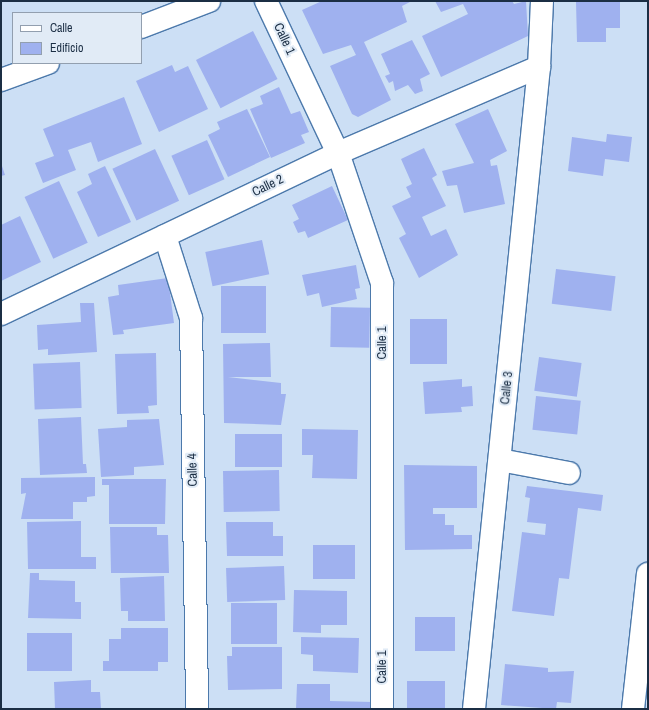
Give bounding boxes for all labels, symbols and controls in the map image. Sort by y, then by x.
legend [12,12,142,64]
text: Calle [50,20,72,36]
street label: Calle 1 [270,21,298,57]
text: Edificio [50,40,83,56]
street label: Calle 2 [250,172,286,200]
street label: Calle 1 [374,326,390,360]
street label: Calle 3 [498,371,516,405]
street label: Calle 4 [185,453,201,487]
street label: Calle 1 [374,650,390,684]

